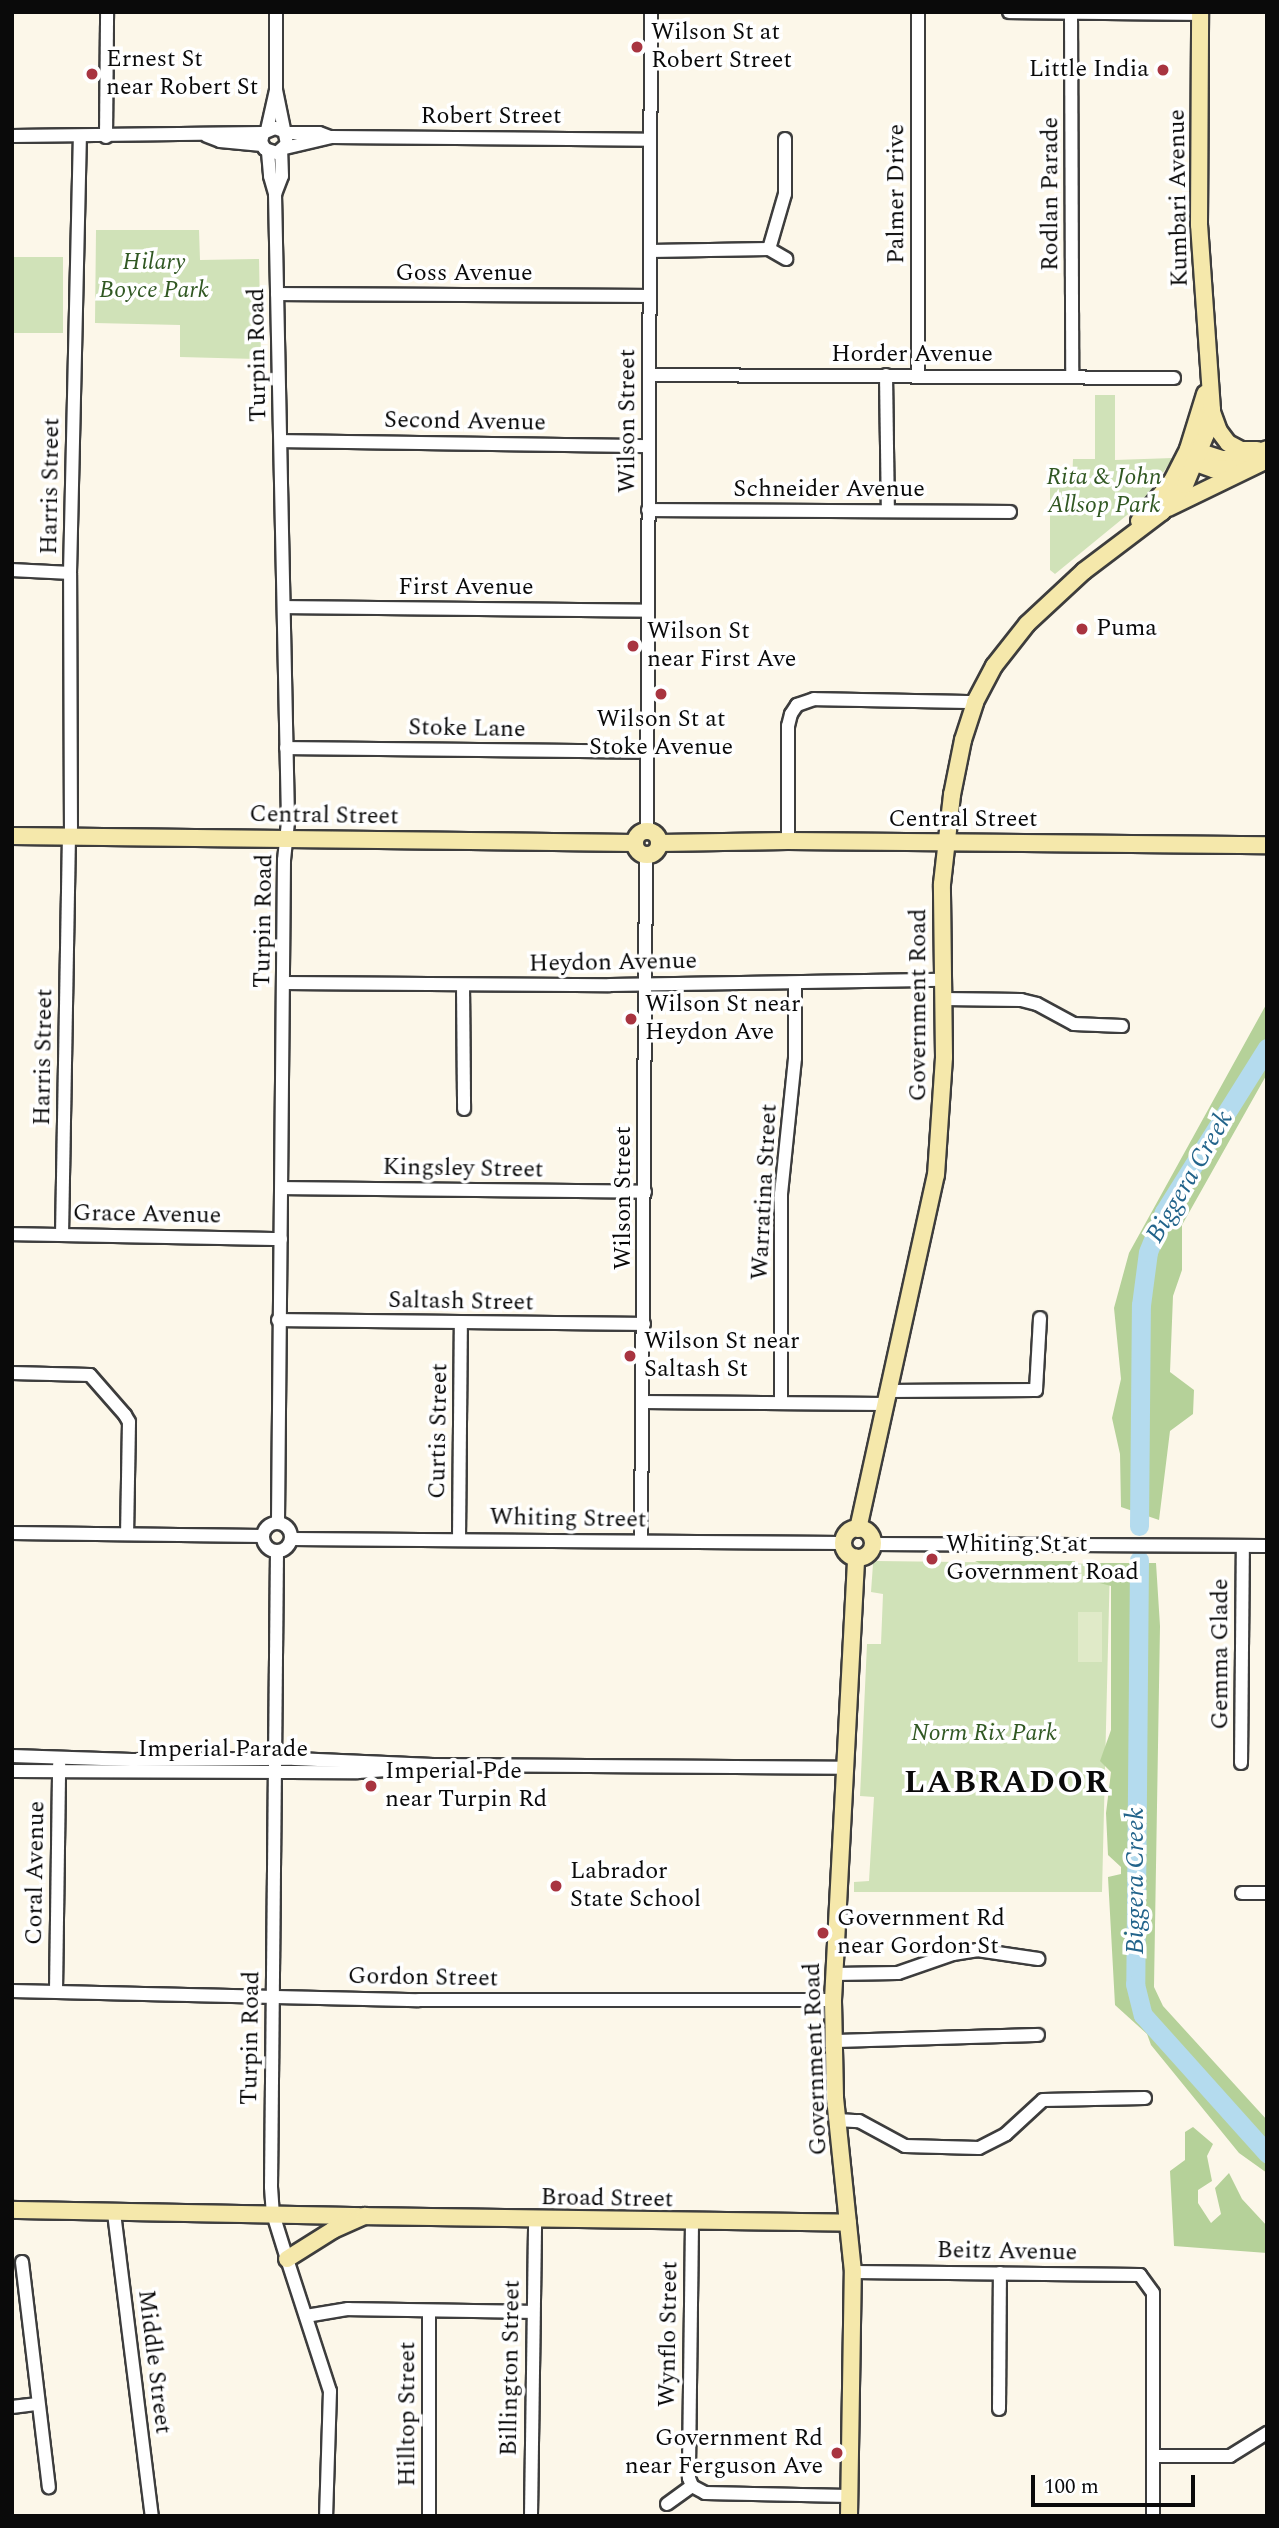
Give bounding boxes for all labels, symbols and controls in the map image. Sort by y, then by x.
place label: Wilson St at Robert Street [651,19,792,75]
marker: Wilson St at Robert Street [629,39,645,55]
place label: Ernest St near Robert St [106,46,258,102]
place label: Little India [1029,56,1149,84]
marker: Little India [1155,62,1171,78]
marker: Ernest St near Robert St [84,66,100,82]
street label: Robert Street [421,103,561,131]
street label: Kumbari Avenue [1163,109,1195,287]
street label: Rodlan Parade [1037,117,1065,271]
street label: Palmer Drive [883,124,911,264]
park label: Hilary Boyce Park [99,249,209,305]
street label: Goss Avenue [395,260,533,288]
street label: Turpin Road [242,288,274,422]
street label: Horder Avenue [831,341,993,369]
street label: Wilson Street [614,349,642,493]
street label: Second Avenue [384,406,546,438]
street label: Harris Street [35,417,67,555]
park label: Rita & John Allsop Park [1046,464,1162,520]
street label: Schneider Avenue [733,476,925,504]
street label: First Avenue [398,574,534,602]
place label: Puma [1096,615,1157,643]
place label: Wilson St near First Ave [647,618,796,674]
marker: Puma [1074,621,1090,637]
marker: Wilson St near First Ave [625,638,641,654]
marker: Wilson St at Stoke Avenue [653,686,669,702]
place label: Wilson St at Stoke Avenue [589,706,733,762]
street label: Stoke Lane [408,714,526,744]
street label: Central Street [249,800,399,832]
street label: Central Street [888,806,1038,834]
street label: Turpin Road [248,854,280,988]
street label: Government Road [905,909,933,1101]
street label: Heydon Avenue [529,947,697,979]
street label: Harris Street [28,988,60,1126]
place label: Wilson St near Heydon Ave [645,991,801,1047]
marker: Wilson St near Heydon Ave [623,1011,639,1027]
street label: Warratina Street [746,1103,784,1281]
water label: Biggera Creek [1140,1106,1240,1248]
street label: Wilson Street [610,1126,638,1270]
street label: Kingsley Street [382,1153,544,1185]
street label: Grace Avenue [73,1199,221,1231]
street label: Saltash Street [388,1286,534,1318]
place label: Wilson St near Saltash St [644,1328,800,1384]
marker: Wilson St near Saltash St [622,1348,638,1364]
street label: Curtis Street [423,1363,455,1499]
street label: Whiting Street [489,1503,647,1535]
place label: Whiting St at Government Road [946,1531,1139,1587]
marker: Whiting St at Government Road [924,1551,940,1567]
street label: Gemma Glade [1207,1578,1235,1730]
park label: Norm Rix Park [911,1720,1057,1748]
street label: Imperial Parade [138,1736,308,1764]
place label: Imperial Pde near Turpin Rd [385,1758,547,1814]
district label: LABRADOR [905,1764,1109,1802]
marker: Imperial Pde near Turpin Rd [363,1778,379,1794]
street label: Coral Avenue [20,1801,52,1945]
water label: Biggera Creek [1120,1807,1152,1955]
place label: Labrador State School [570,1858,701,1914]
marker: Labrador State School [548,1878,564,1894]
place label: Government Rd near Gordon St [837,1905,1005,1961]
marker: Government Rd near Gordon St [815,1925,831,1941]
street label: Gordon Street [348,1962,498,1994]
street label: Government Road [798,1962,834,2156]
street label: Turpin Road [235,1971,267,2105]
street label: Broad Street [540,2183,674,2215]
street label: Beitz Avenue [937,2236,1077,2268]
street label: Wynflo Street [653,2261,685,2407]
street label: Billington Street [495,2280,527,2456]
street label: Middle Street [131,2288,177,2436]
street label: Hilltop Street [394,2341,422,2487]
place label: Government Rd near Ferguson Ave [625,2425,823,2481]
marker: Government Rd near Ferguson Ave [829,2445,845,2461]
scale bar [1034,2462,1198,2506]
text: 100 m [1044,2471,1099,2503]

